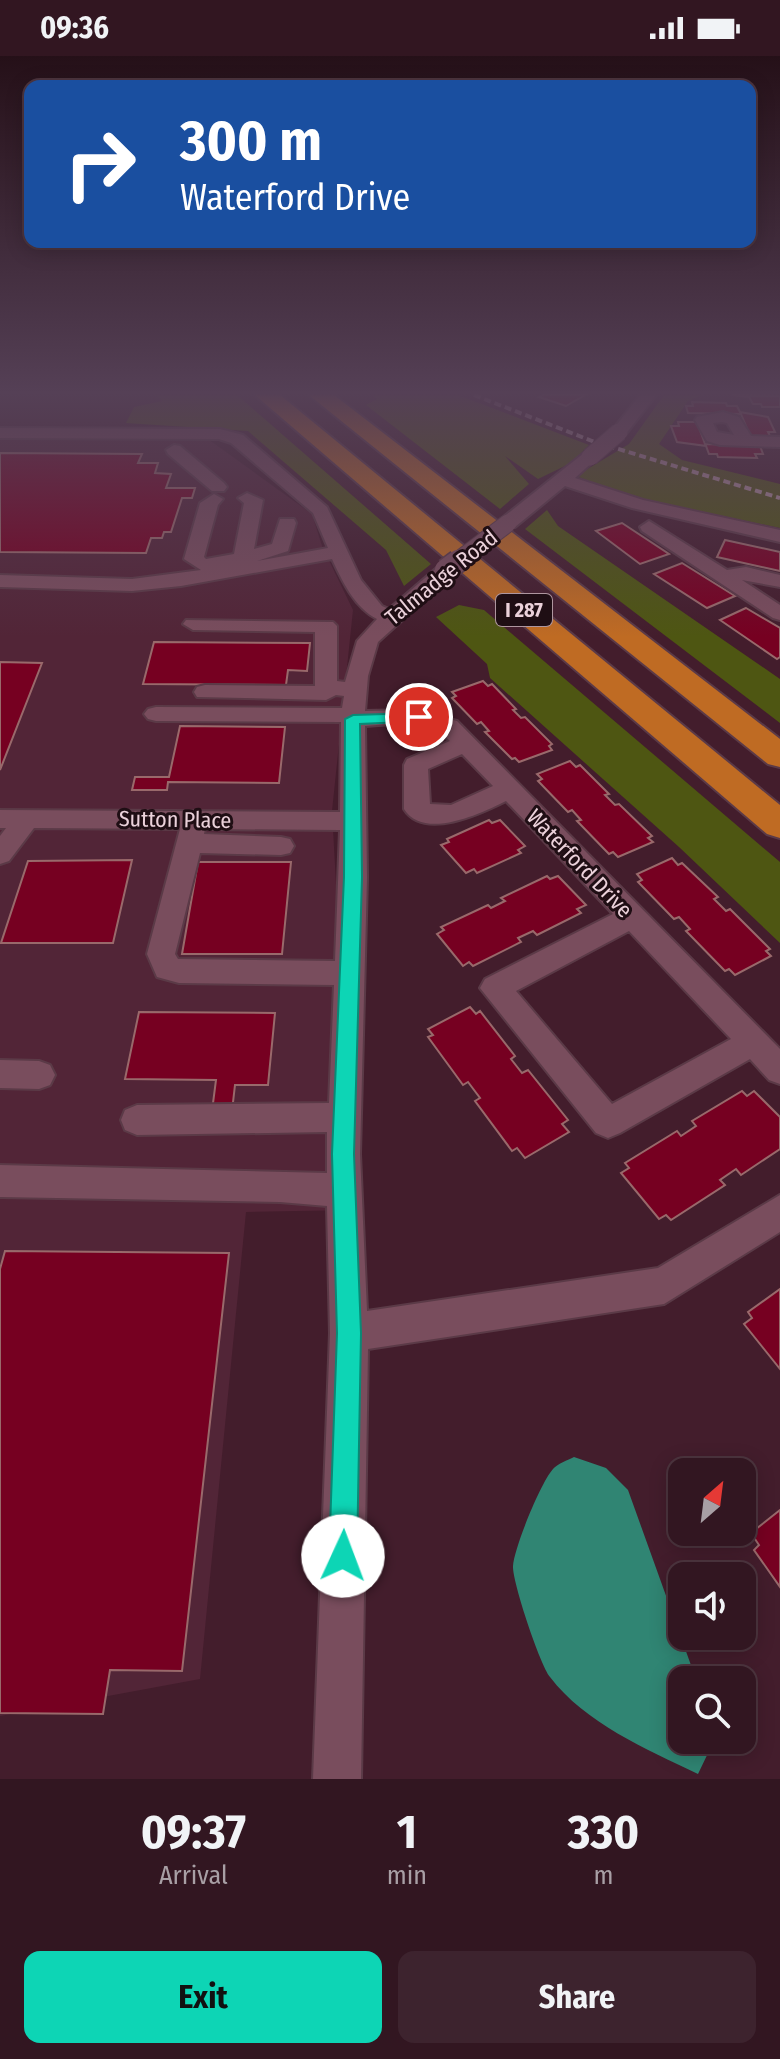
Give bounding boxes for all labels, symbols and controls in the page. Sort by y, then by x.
text: 09:36 [40,10,109,46]
text: 300 m [180,108,322,175]
icon: right [48,112,152,216]
text: Waterford Drive [180,176,410,220]
street label: Talmadge Road [380,524,503,631]
road number: I 287 [496,594,552,626]
pin [385,683,453,751]
icon: arrive [397,695,441,739]
street label: Waterford Drive [521,803,638,923]
street label: Sutton Place [119,805,231,834]
north arrow [668,1458,756,1546]
map controls [668,1458,756,1754]
position arrow [301,1514,385,1598]
button: sound [668,1562,756,1650]
button: search [668,1666,756,1754]
text: 09:37 [141,1803,246,1861]
text: 1 [397,1803,417,1861]
text: 330 [568,1803,639,1861]
text: Arrival [159,1860,228,1891]
text: min [387,1860,427,1891]
text: m [593,1860,613,1891]
button: Exit [24,1951,382,2043]
button: Share [398,1951,756,2043]

